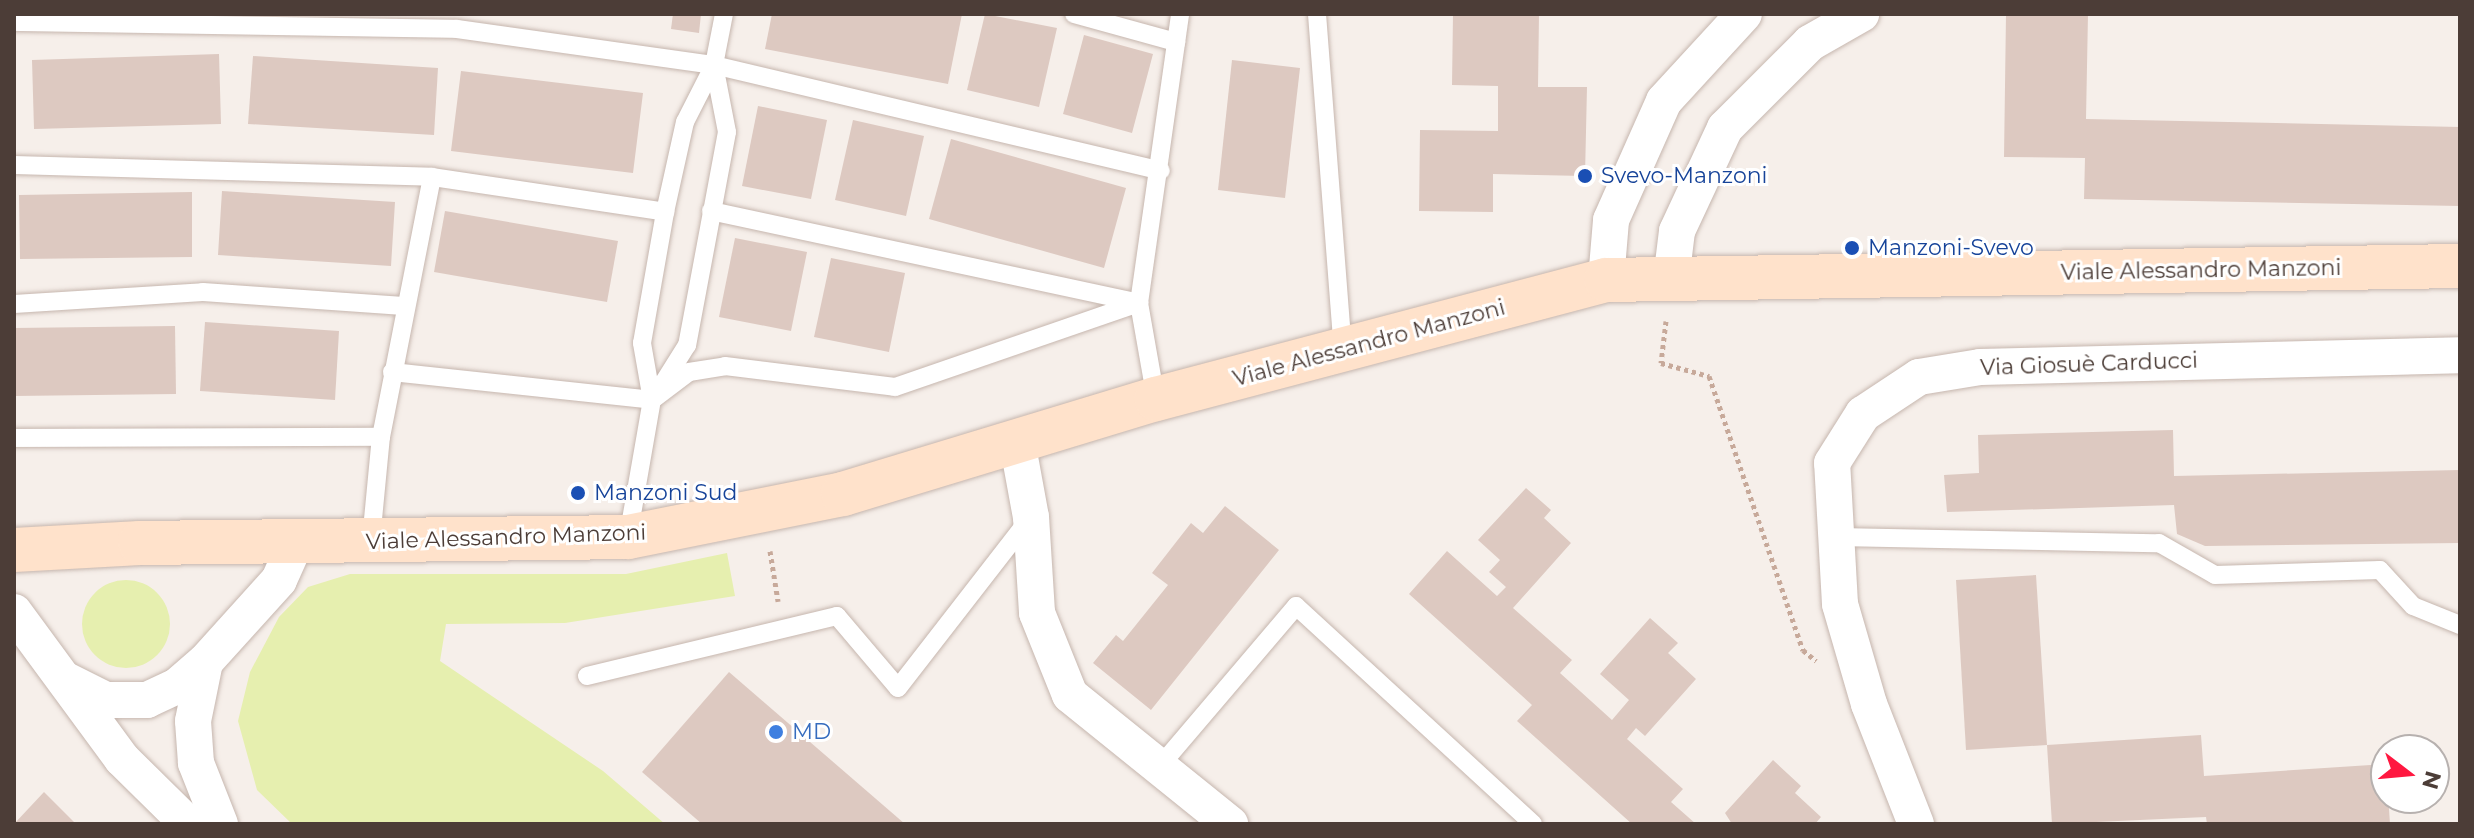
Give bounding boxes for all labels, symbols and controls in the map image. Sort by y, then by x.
place label: Svevo-Manzoni [1601,163,1767,189]
marker: Svevo-Manzoni [1576,167,1594,185]
place label: Manzoni-Svevo [1868,235,2034,261]
marker: Manzoni-Svevo [1843,239,1861,257]
street label: Viale Alessandro Manzoni [2060,254,2342,286]
street label: Viale Alessandro Manzoni [1230,294,1508,392]
street label: Via Giosuè Carducci [1980,347,2198,381]
place label: Manzoni Sud [594,480,737,506]
marker: Manzoni Sud [569,484,587,502]
street label: Viale Alessandro Manzoni [365,519,647,555]
place label: MD [792,719,831,745]
marker: MD [767,723,785,741]
north arrow [2370,734,2450,814]
text: N [2416,768,2447,792]

